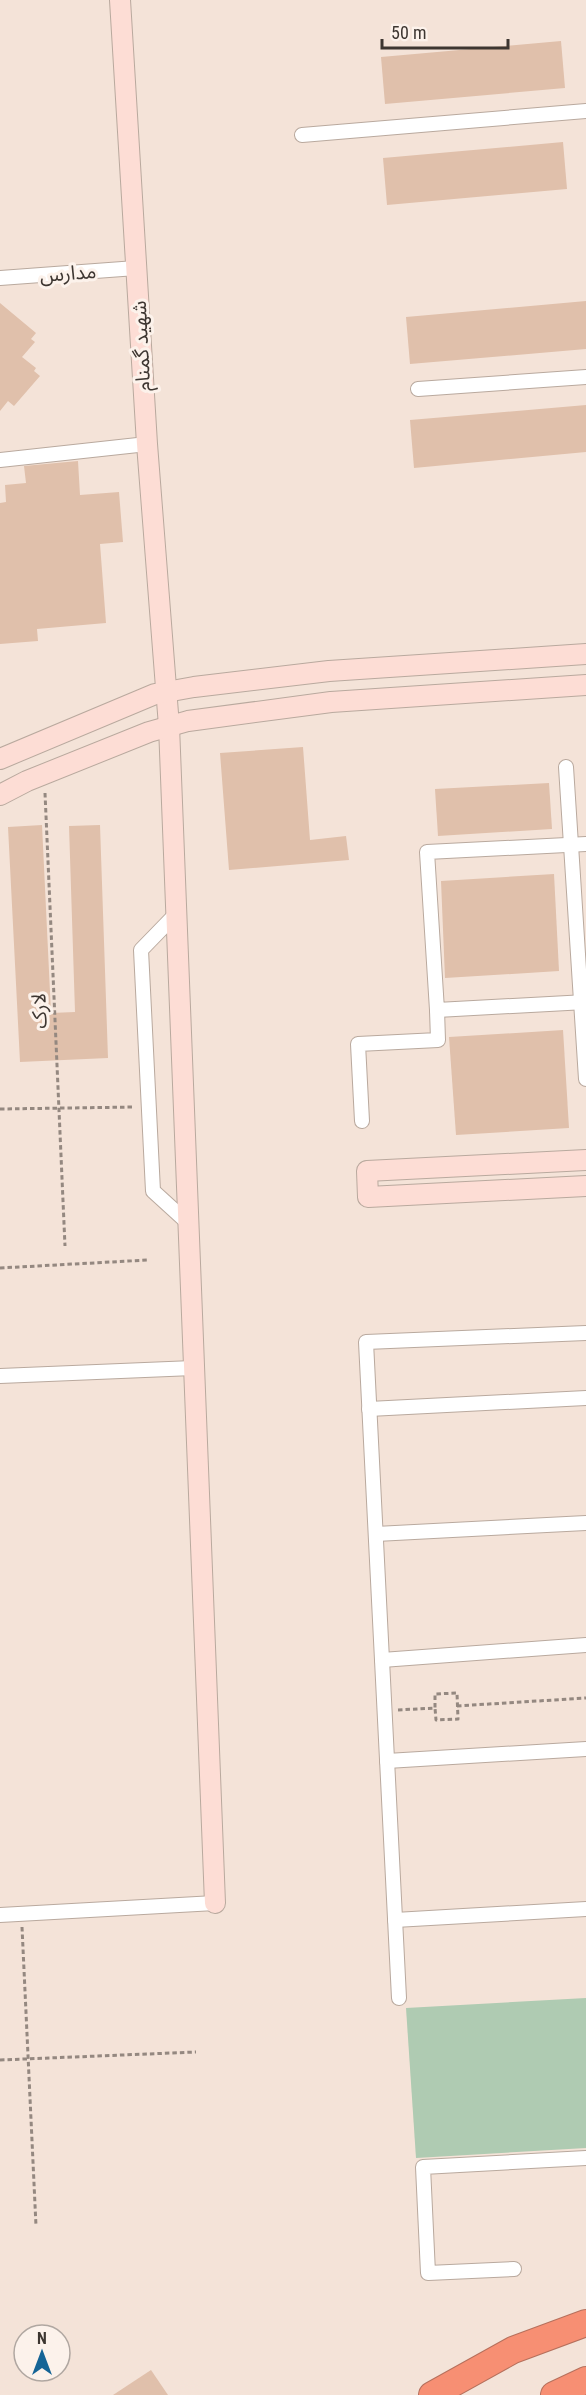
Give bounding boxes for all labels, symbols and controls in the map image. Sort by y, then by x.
scale bar [382,12,508,50]
text: 50 m [391,22,426,43]
street label: مدارس [39,259,97,287]
street label: شهید گمنام [127,300,158,392]
street label: لارک [26,993,52,1029]
north arrow [12,2323,72,2383]
text: N [37,2329,47,2348]

